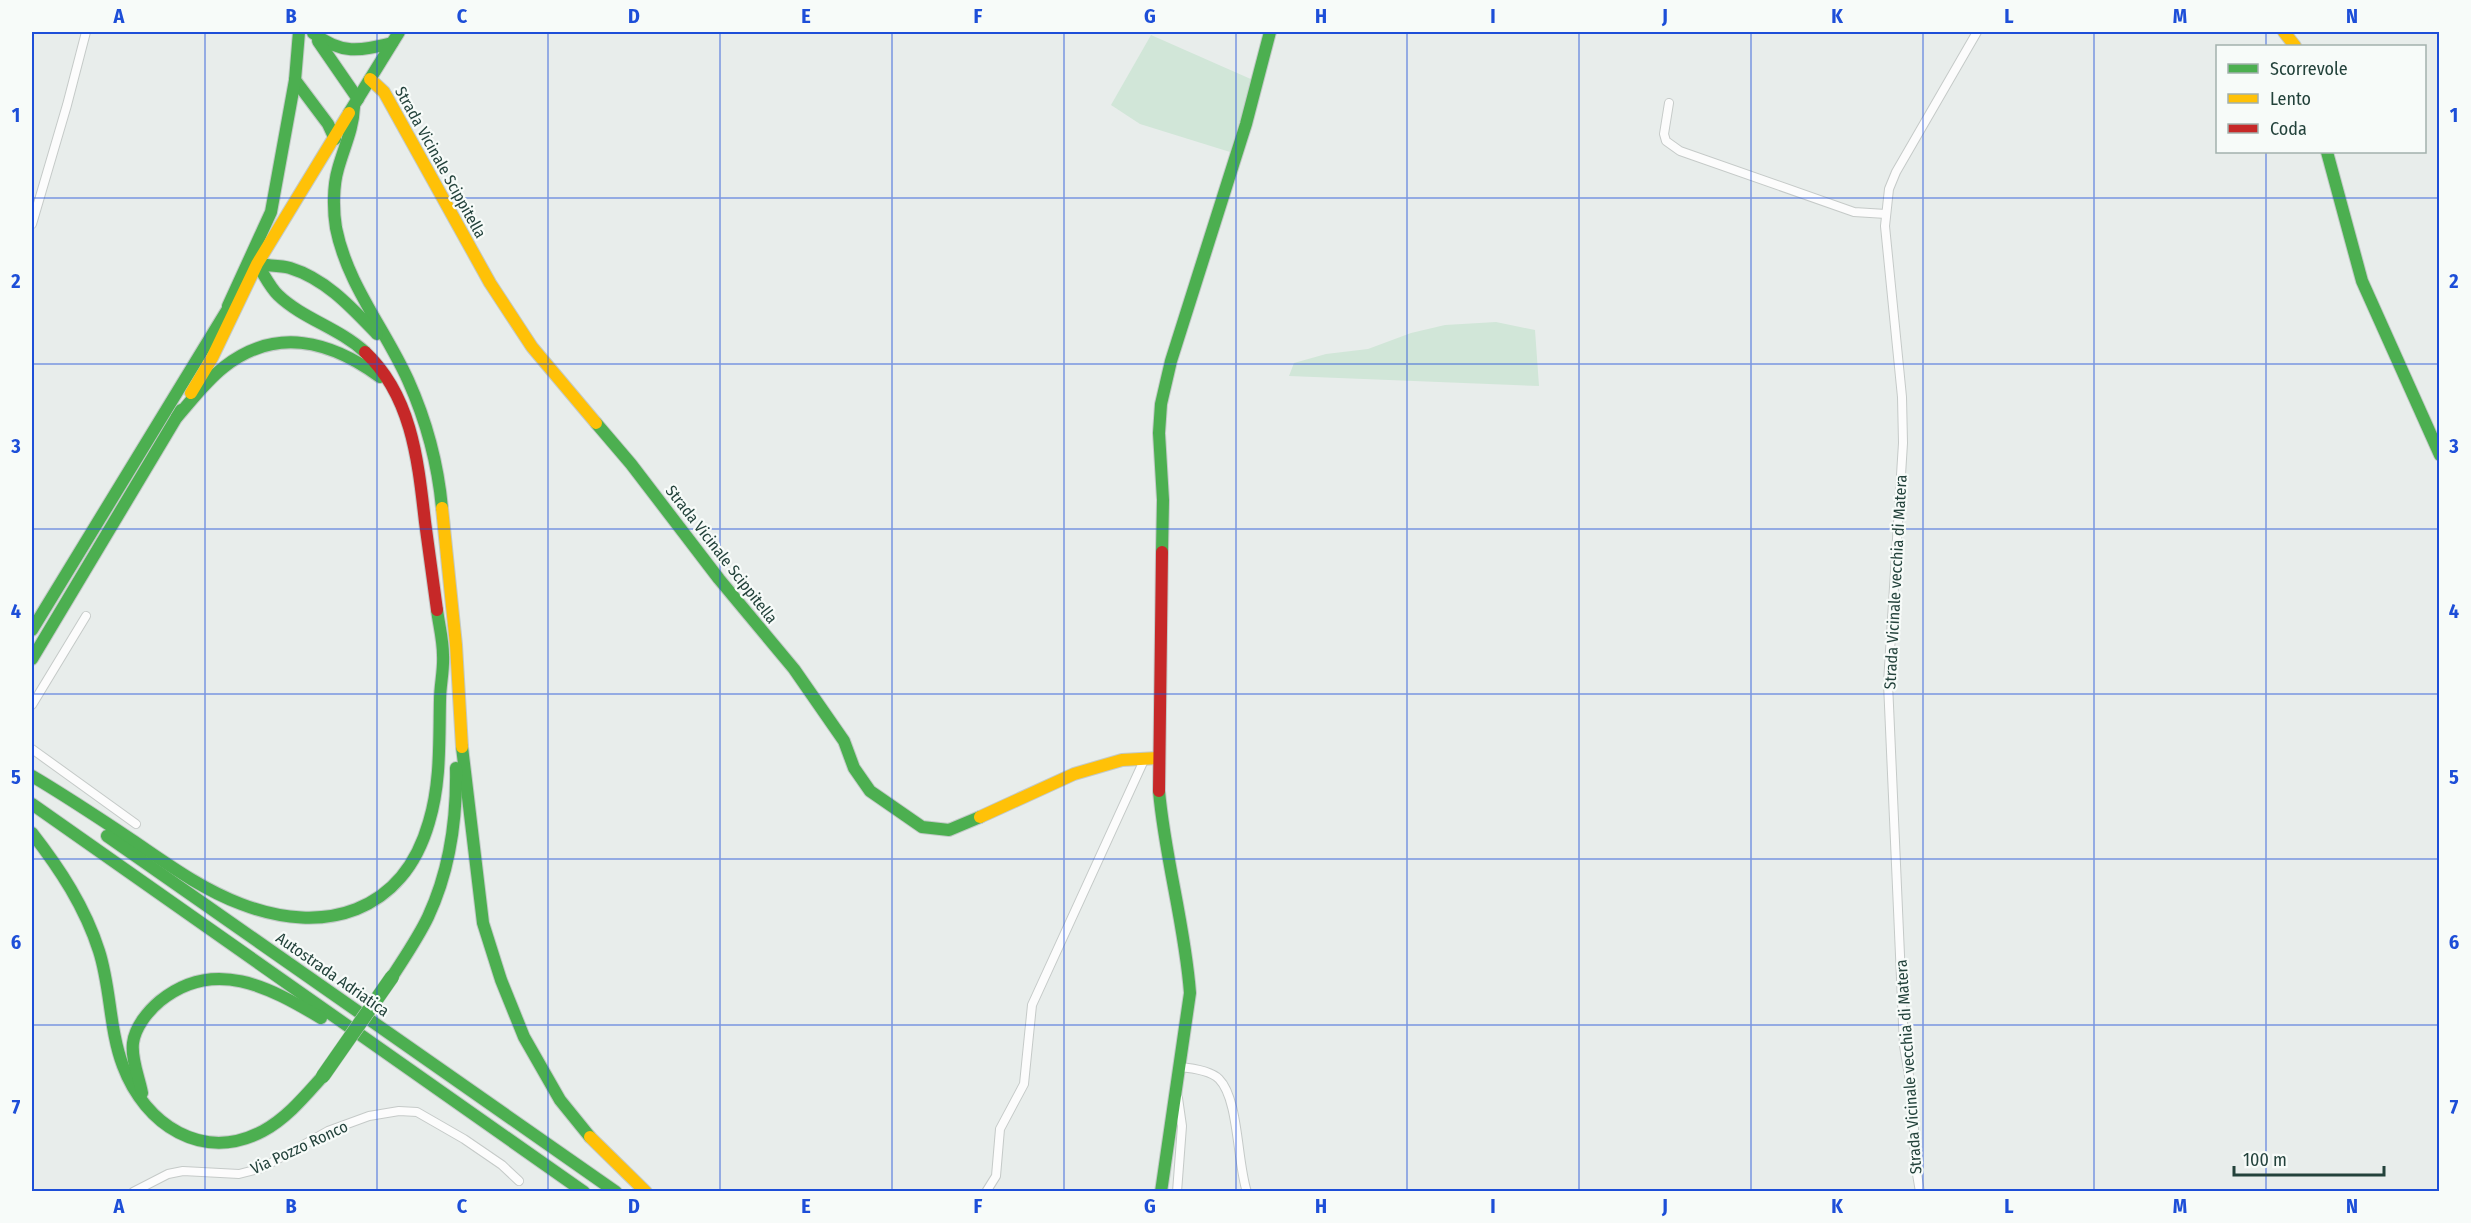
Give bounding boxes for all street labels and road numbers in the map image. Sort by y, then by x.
street label: Strada Vicinale Scippitella [391,83,490,241]
street label: Strada Vicinale vecchia di Matera [1880,474,1911,690]
street label: Strada Vicinale Scippitella [662,481,782,627]
street label: Autostrada Adriatica [273,928,393,1021]
street label: Strada Vicinale vecchia di Matera [1892,959,1925,1175]
street label: Via Pozzo Ronco [248,1117,351,1178]

